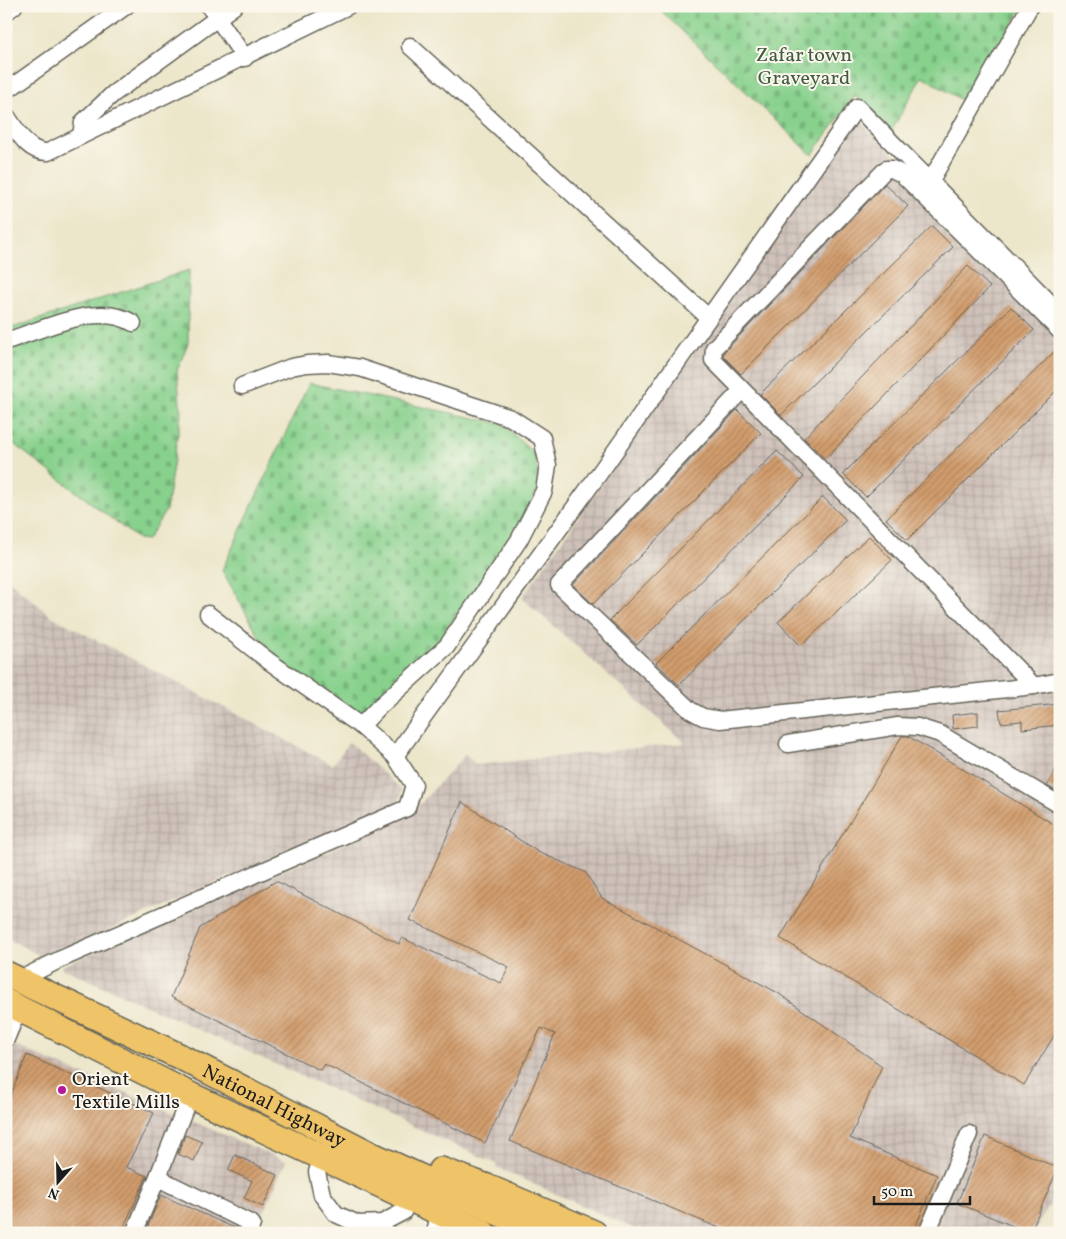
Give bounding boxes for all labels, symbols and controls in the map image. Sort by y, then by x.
park label: Zafar town Graveyard [756,42,852,93]
street label: National Highway [197,1058,351,1156]
place label: Orient Textile Mills [72,1066,180,1117]
marker: Orient Textile Mills [56,1084,68,1096]
north arrow [32,1156,82,1206]
scale bar [874,1174,970,1206]
text: N [46,1182,62,1203]
text: 50 m [881,1182,913,1203]

